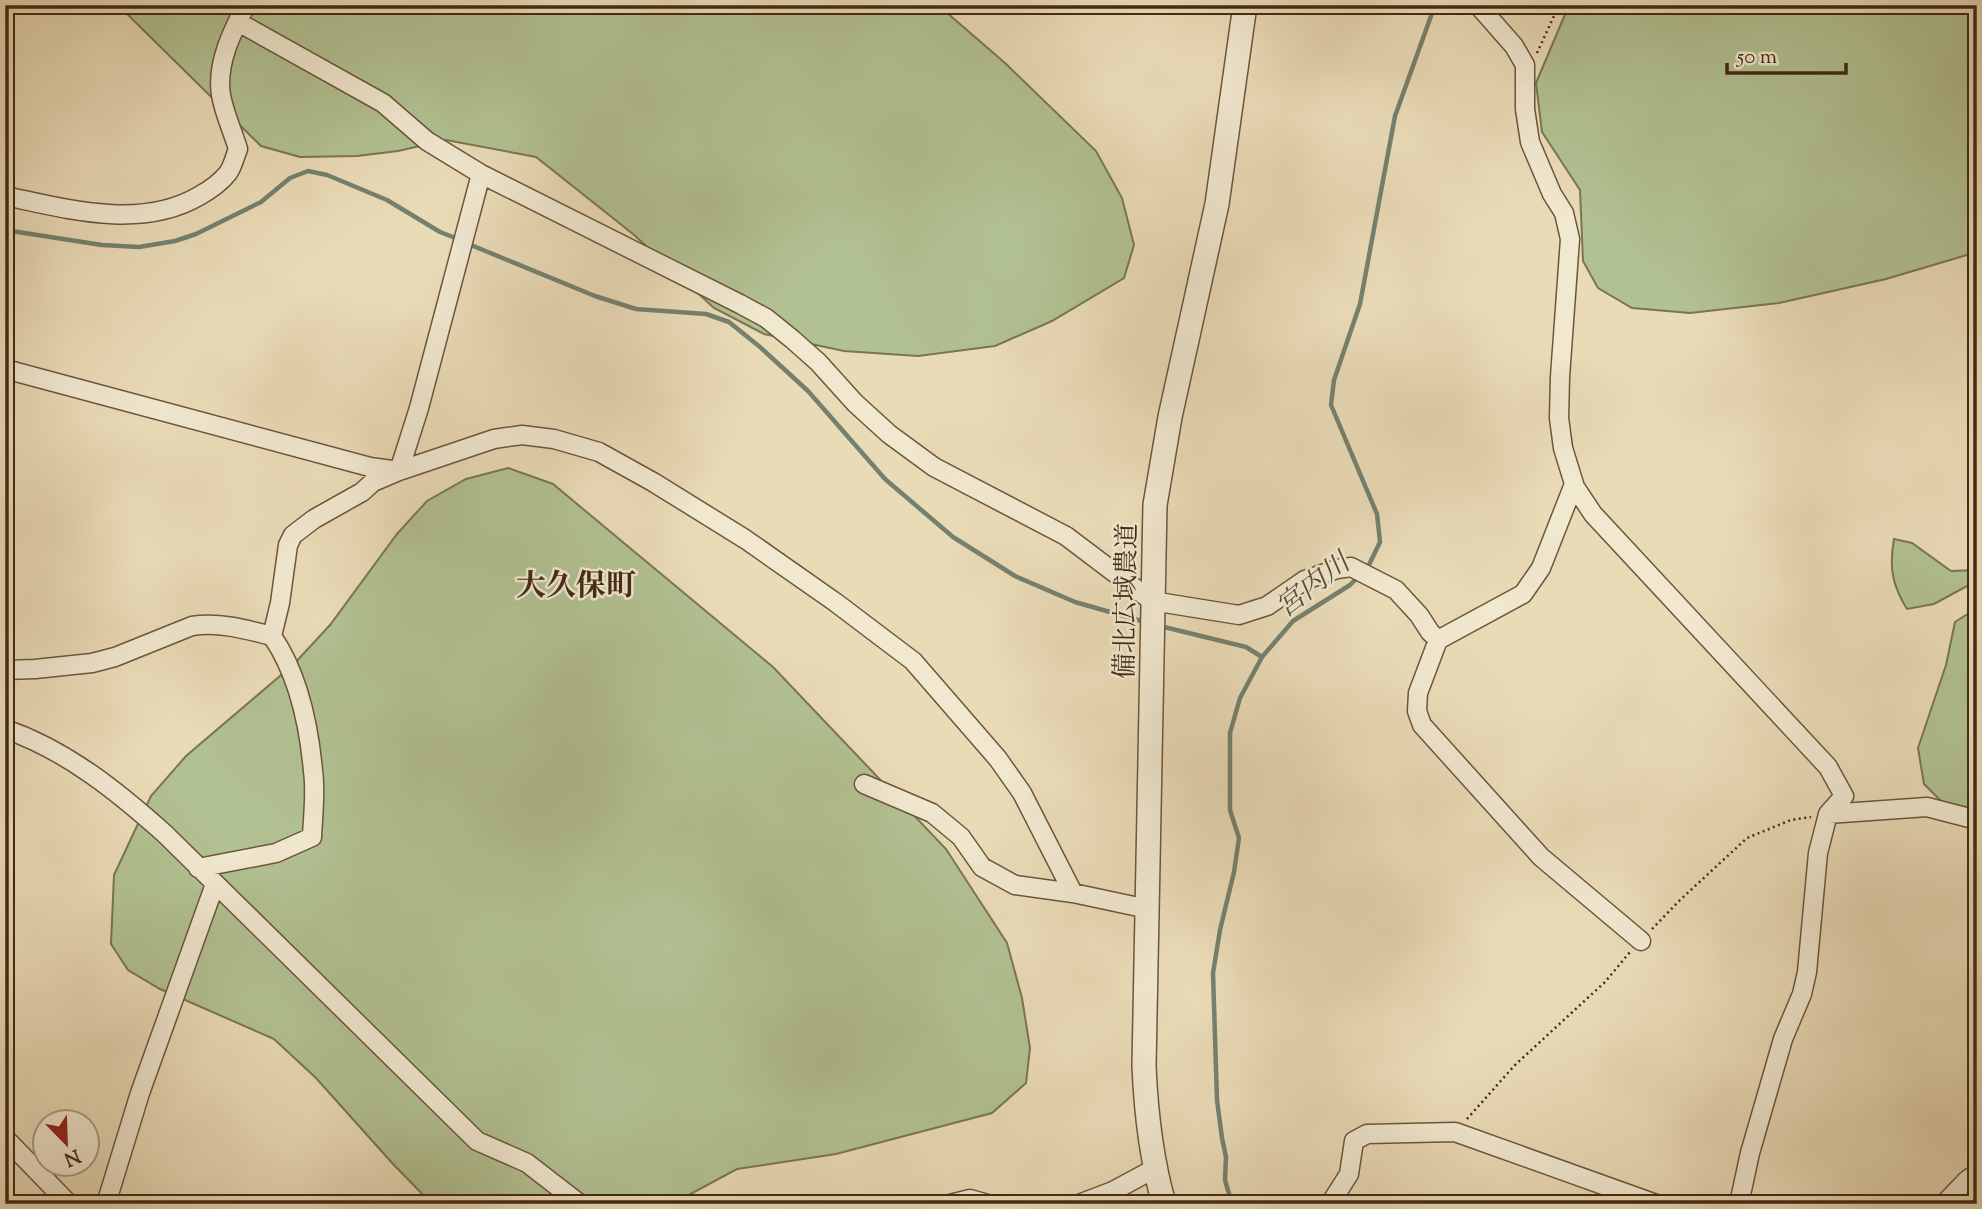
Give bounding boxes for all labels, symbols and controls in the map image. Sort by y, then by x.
scale bar [1727,32,1846,76]
text: 50 m [1736,43,1777,73]
street label: 備北広域農道 [1108,523,1147,679]
water label: 宮内川 [1268,543,1362,628]
district label: 大久保町 [516,566,636,609]
north arrow [32,1108,102,1178]
text: N [59,1141,84,1172]

